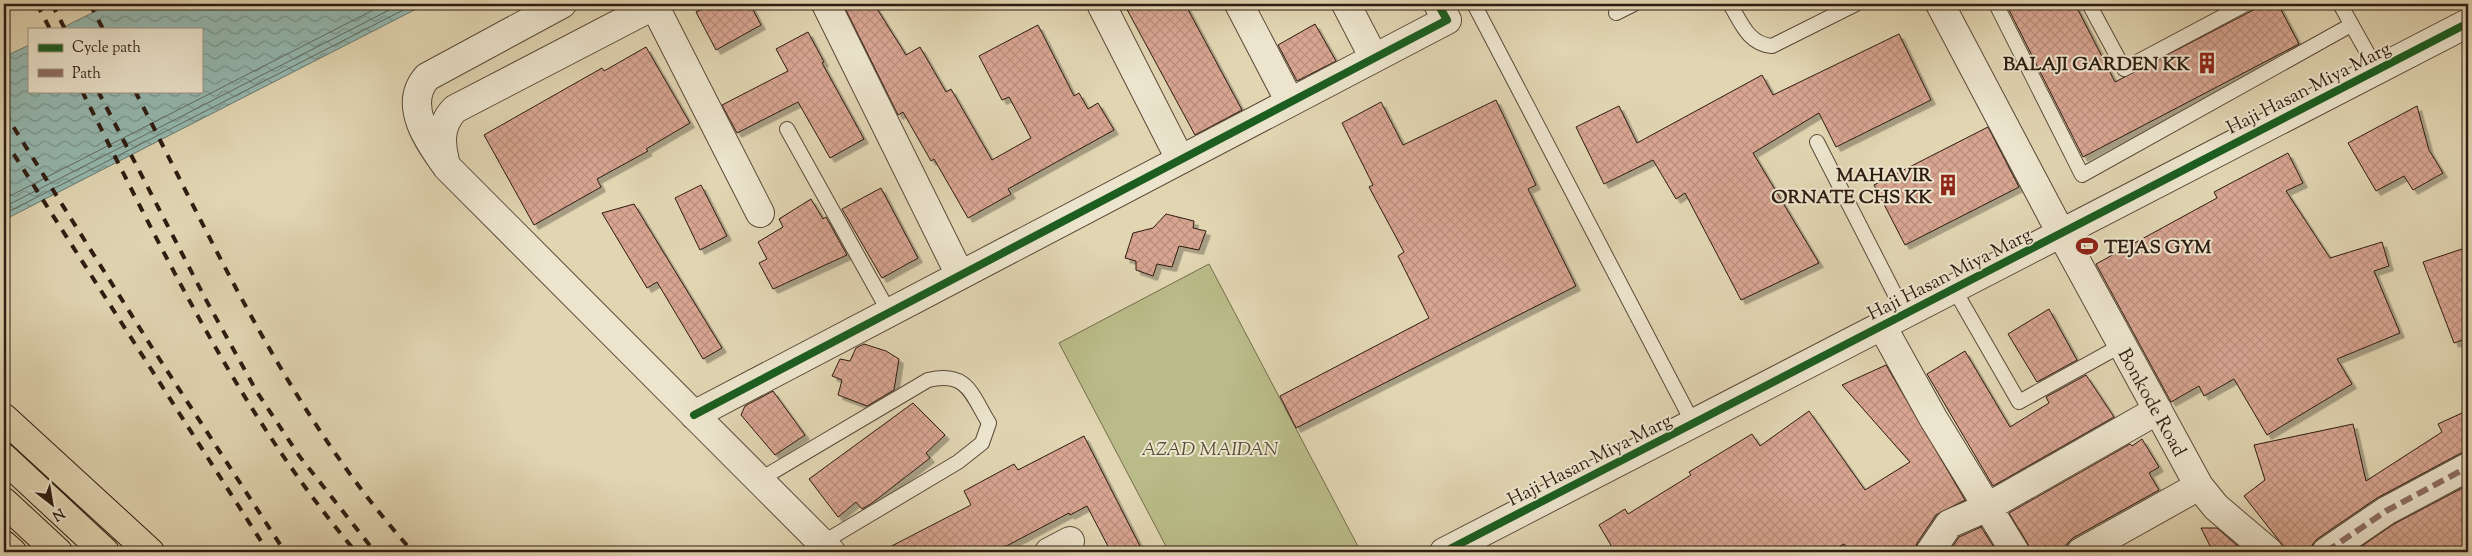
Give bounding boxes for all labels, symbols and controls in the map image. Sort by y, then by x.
legend [28,28,202,92]
street label: Haji Hasan Miya Marg [2222,36,2396,142]
text: Cycle path [72,38,141,59]
building icon: BALAJI GARDEN KK [2194,50,2220,76]
place label: BALAJI GARDEN KK [2003,52,2190,79]
text: Path [72,64,101,85]
place label: MAHAVIR ORNATE CHS KK [1771,163,1932,212]
building icon: MAHAVIR ORNATE CHS KK [1935,172,1961,198]
street label: Haji Hasan Miya Marg [1863,222,2037,328]
sports icon: TEJAS GYM [2074,233,2100,259]
place label: TEJAS GYM [2104,235,2212,262]
street label: Bonkode Road [2110,344,2192,463]
street label: Haji Hasan Miya Marg [1503,408,1677,514]
park label: AZAD MAIDAN [1141,437,1279,464]
north arrow [28,478,78,528]
text: N [48,502,68,525]

